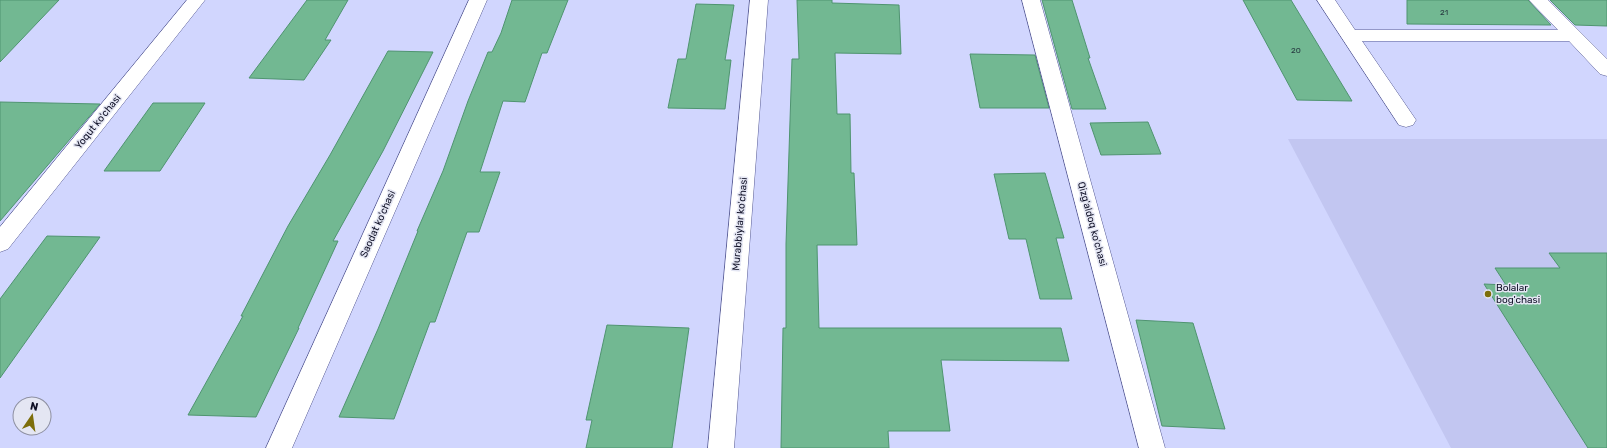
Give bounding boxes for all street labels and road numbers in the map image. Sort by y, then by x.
street label: Yoqut ko'chasi [72,92,124,152]
street label: Murabbiylar ko'chasi [730,177,750,271]
street label: Qizg'aldoq ko'chasi [1075,180,1109,268]
street label: Saodat ko'chasi [358,189,398,259]

